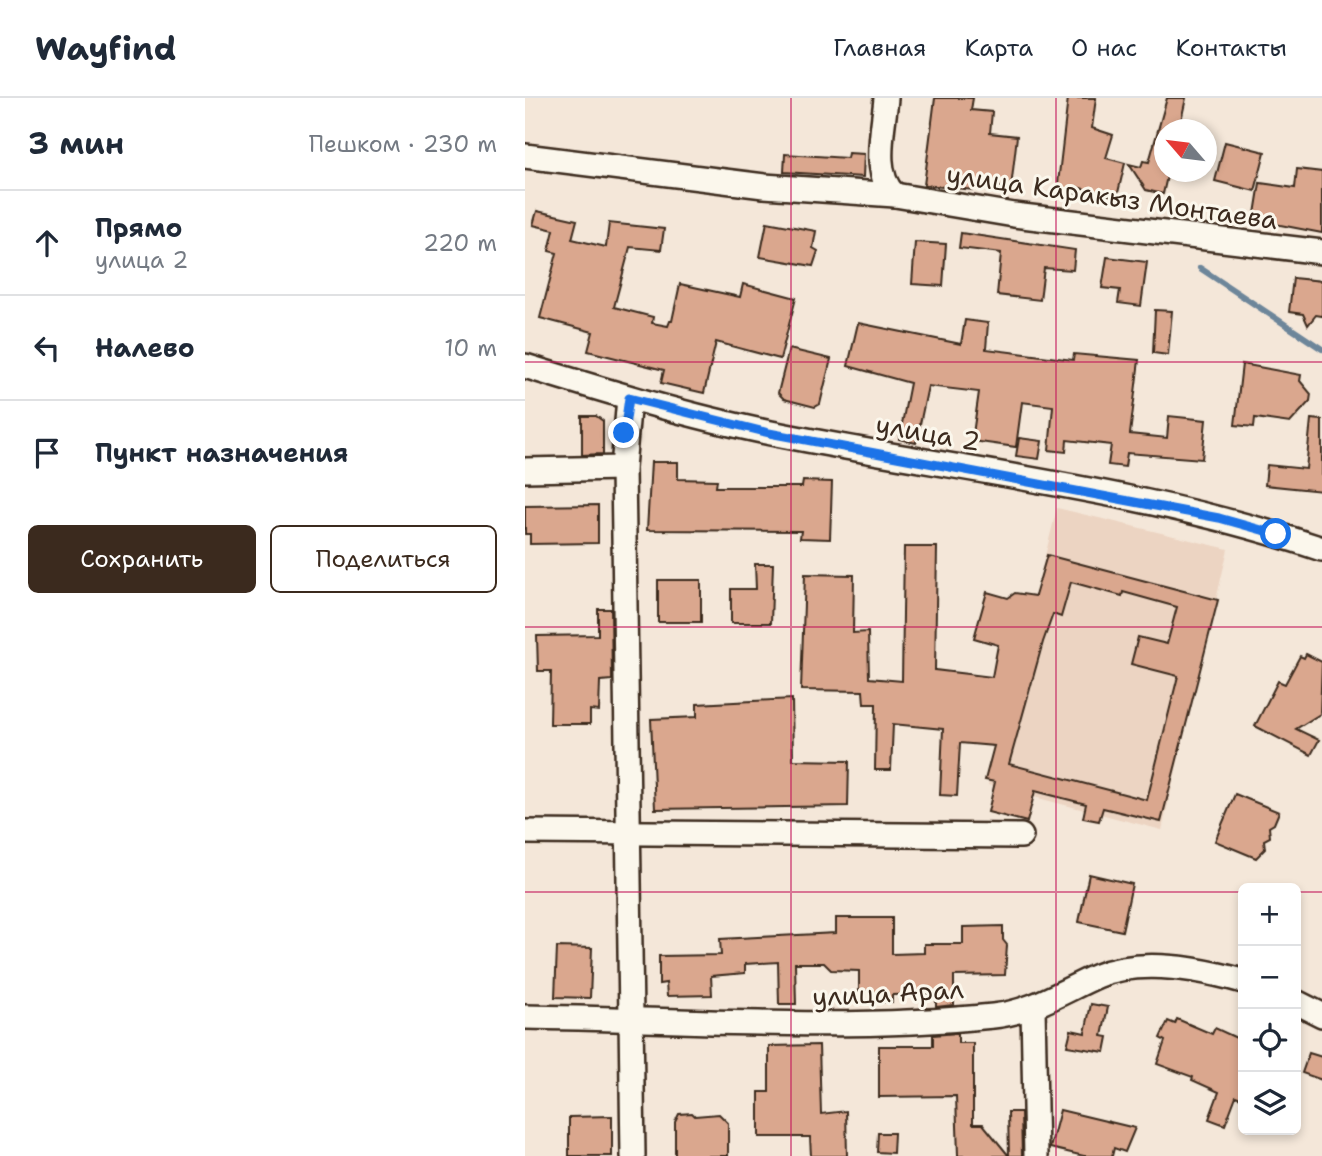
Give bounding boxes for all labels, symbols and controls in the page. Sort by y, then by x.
text: Wayfind [35,26,176,71]
text: Главная [833,32,926,64]
text: Карта [964,32,1033,64]
text: О нас [1071,32,1137,64]
text: Контакты [1175,32,1287,64]
north arrow [1154,119,1217,182]
text: 3 мин [28,123,124,164]
text: Пешком · 230 m [309,129,497,159]
street label: улица Каракыз Монтаева [944,156,1280,237]
text: Прямо [95,210,183,245]
icon: ahead [28,224,66,262]
text: 220 m [423,228,497,258]
text: улица 2 [95,245,188,275]
icon: left [28,329,66,367]
text: Налево [95,330,195,365]
text: 10 m [444,333,497,363]
street label: улица 2 [873,406,983,459]
route end [608,417,639,448]
icon: arrive [28,434,66,472]
text: Пункт назначения [95,435,348,470]
route start [1260,518,1291,549]
button: Сохранить [28,525,256,593]
button: Поделиться [270,525,497,593]
map controls [1238,883,1301,1135]
button: + [1238,883,1301,946]
button: − [1238,946,1301,1009]
street label: улица Арал [811,971,965,1014]
button: locate [1238,1009,1301,1072]
button: layers [1238,1072,1301,1135]

